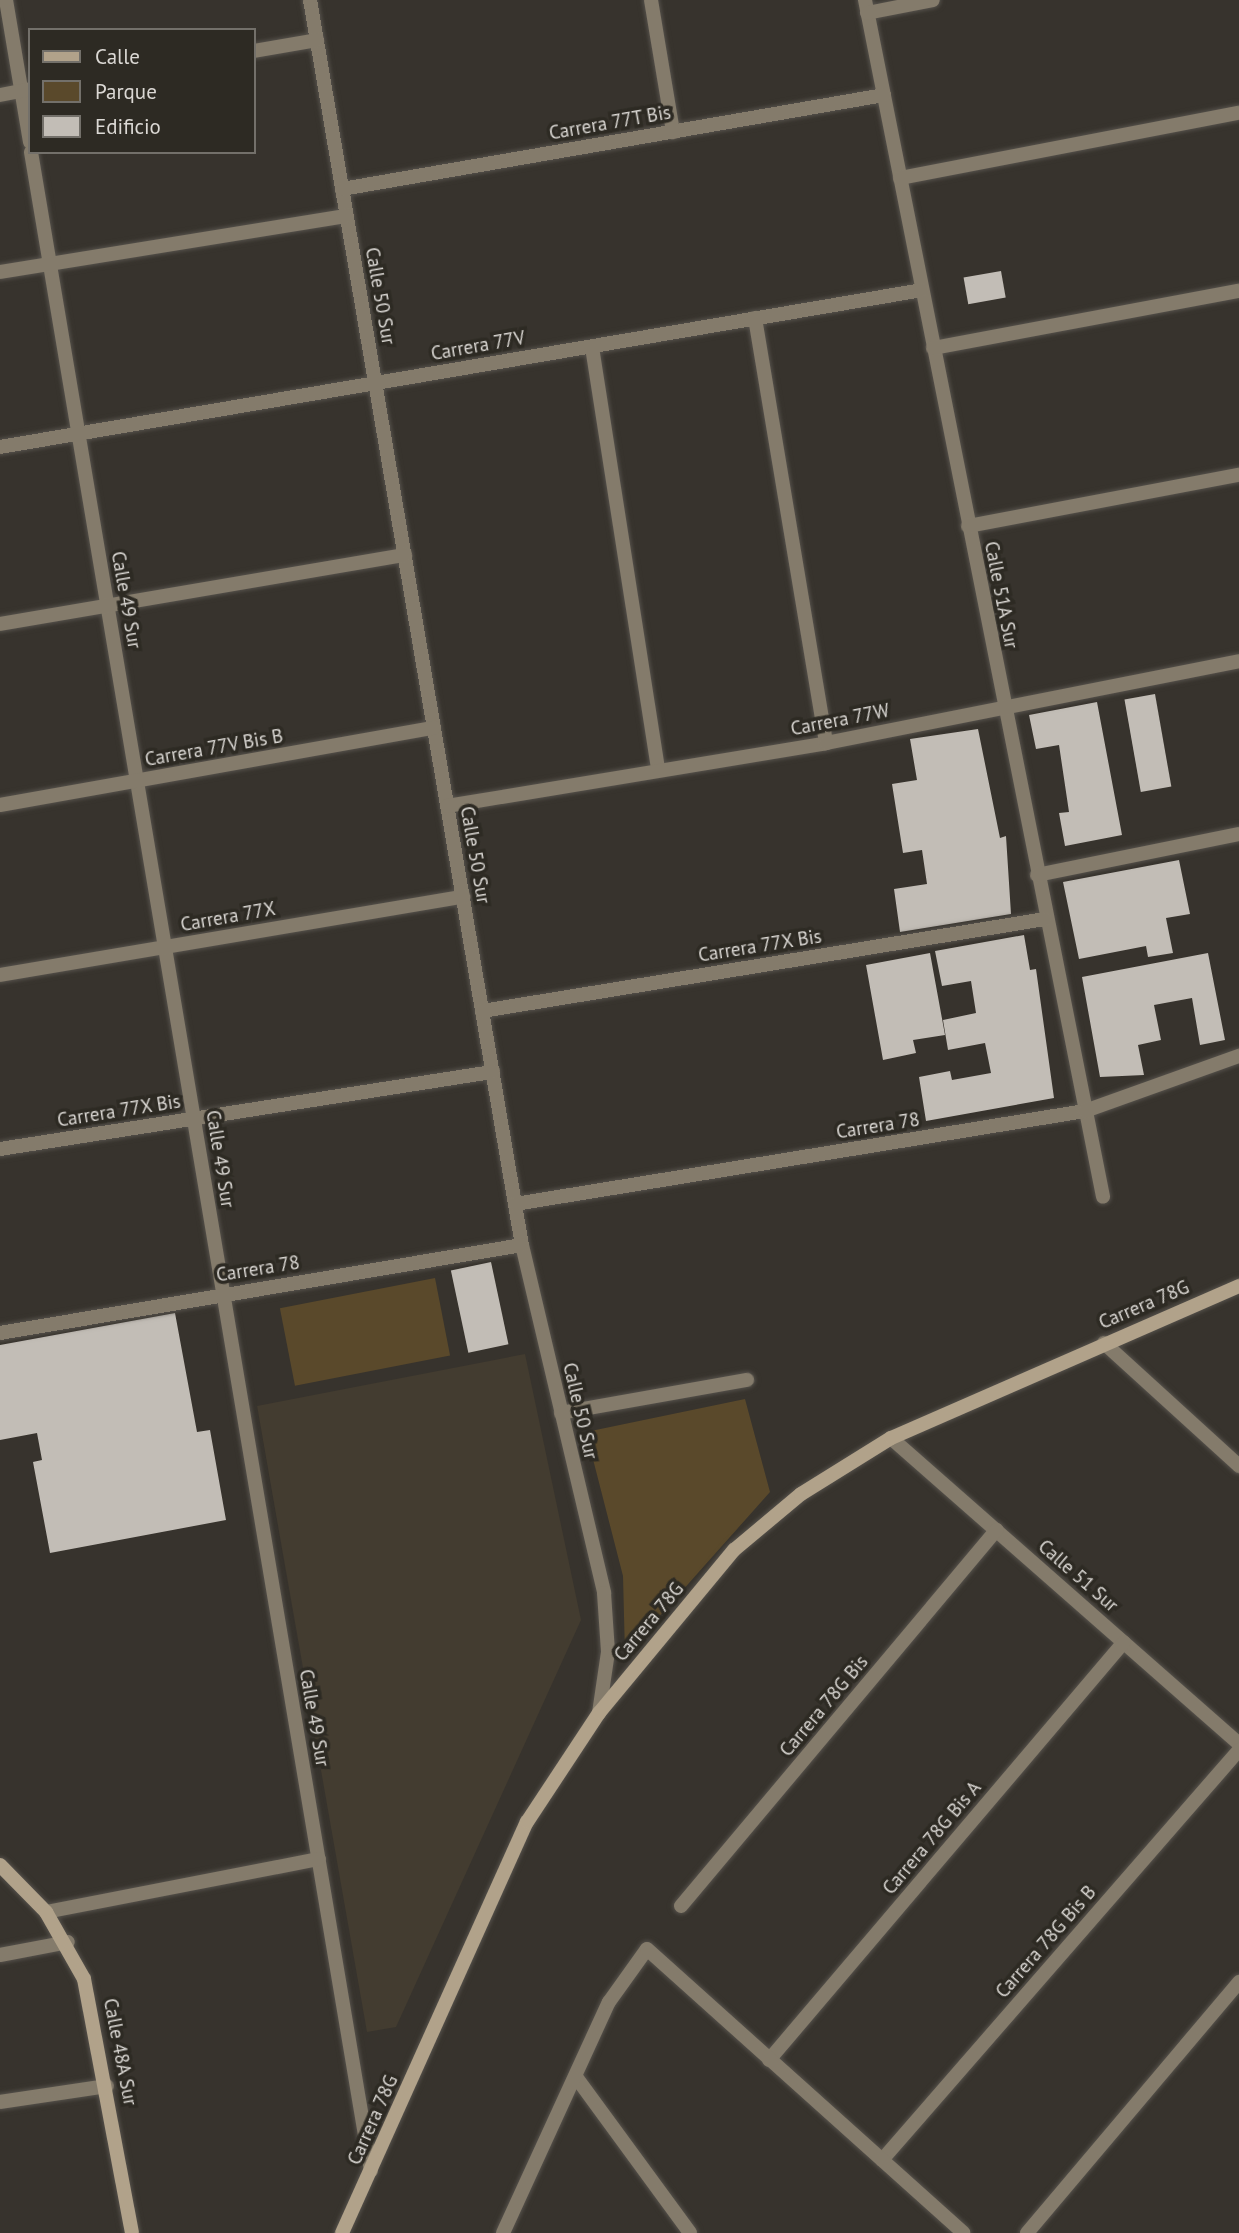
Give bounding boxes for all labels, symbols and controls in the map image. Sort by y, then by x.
legend [28,28,256,154]
text: Calle [95,43,140,70]
text: Parque [95,78,157,105]
street label: Carrera 77T Bis [547,101,673,145]
text: Edificio [95,113,161,140]
street label: Calle 50 Sur [360,246,400,346]
street label: Carrera 77V [429,327,527,365]
street label: Calle 51A Sur [979,539,1023,651]
street label: Calle 49 Sur [106,550,146,650]
street label: Carrera 77W [789,699,891,741]
street label: Carrera 77V Bis B [143,725,285,771]
street label: Calle 50 Sur [455,805,495,905]
street label: Carrera 77X [179,897,277,937]
street label: Carrera 77X Bis [696,925,824,967]
street label: Carrera 77X Bis [55,1090,183,1132]
street label: Carrera 78 [835,1108,921,1144]
street label: Calle 49 Sur [201,1109,239,1209]
street label: Carrera 78 [215,1251,301,1287]
street label: Carrera 78G [1095,1276,1193,1334]
street label: Calle 50 Sur [558,1361,602,1461]
street label: Calle 51 Sur [1033,1535,1123,1617]
street label: Carrera 78G [609,1578,689,1666]
street label: Carrera 78G Bis [775,1651,873,1761]
street label: Calle 49 Sur [294,1668,334,1768]
street label: Carrera 78G Bis A [878,1777,986,1899]
street label: Carrera 78G Bis B [991,1881,1101,2003]
street label: Calle 48A Sur [98,1996,142,2108]
street label: Carrera 78G [343,2072,403,2168]

